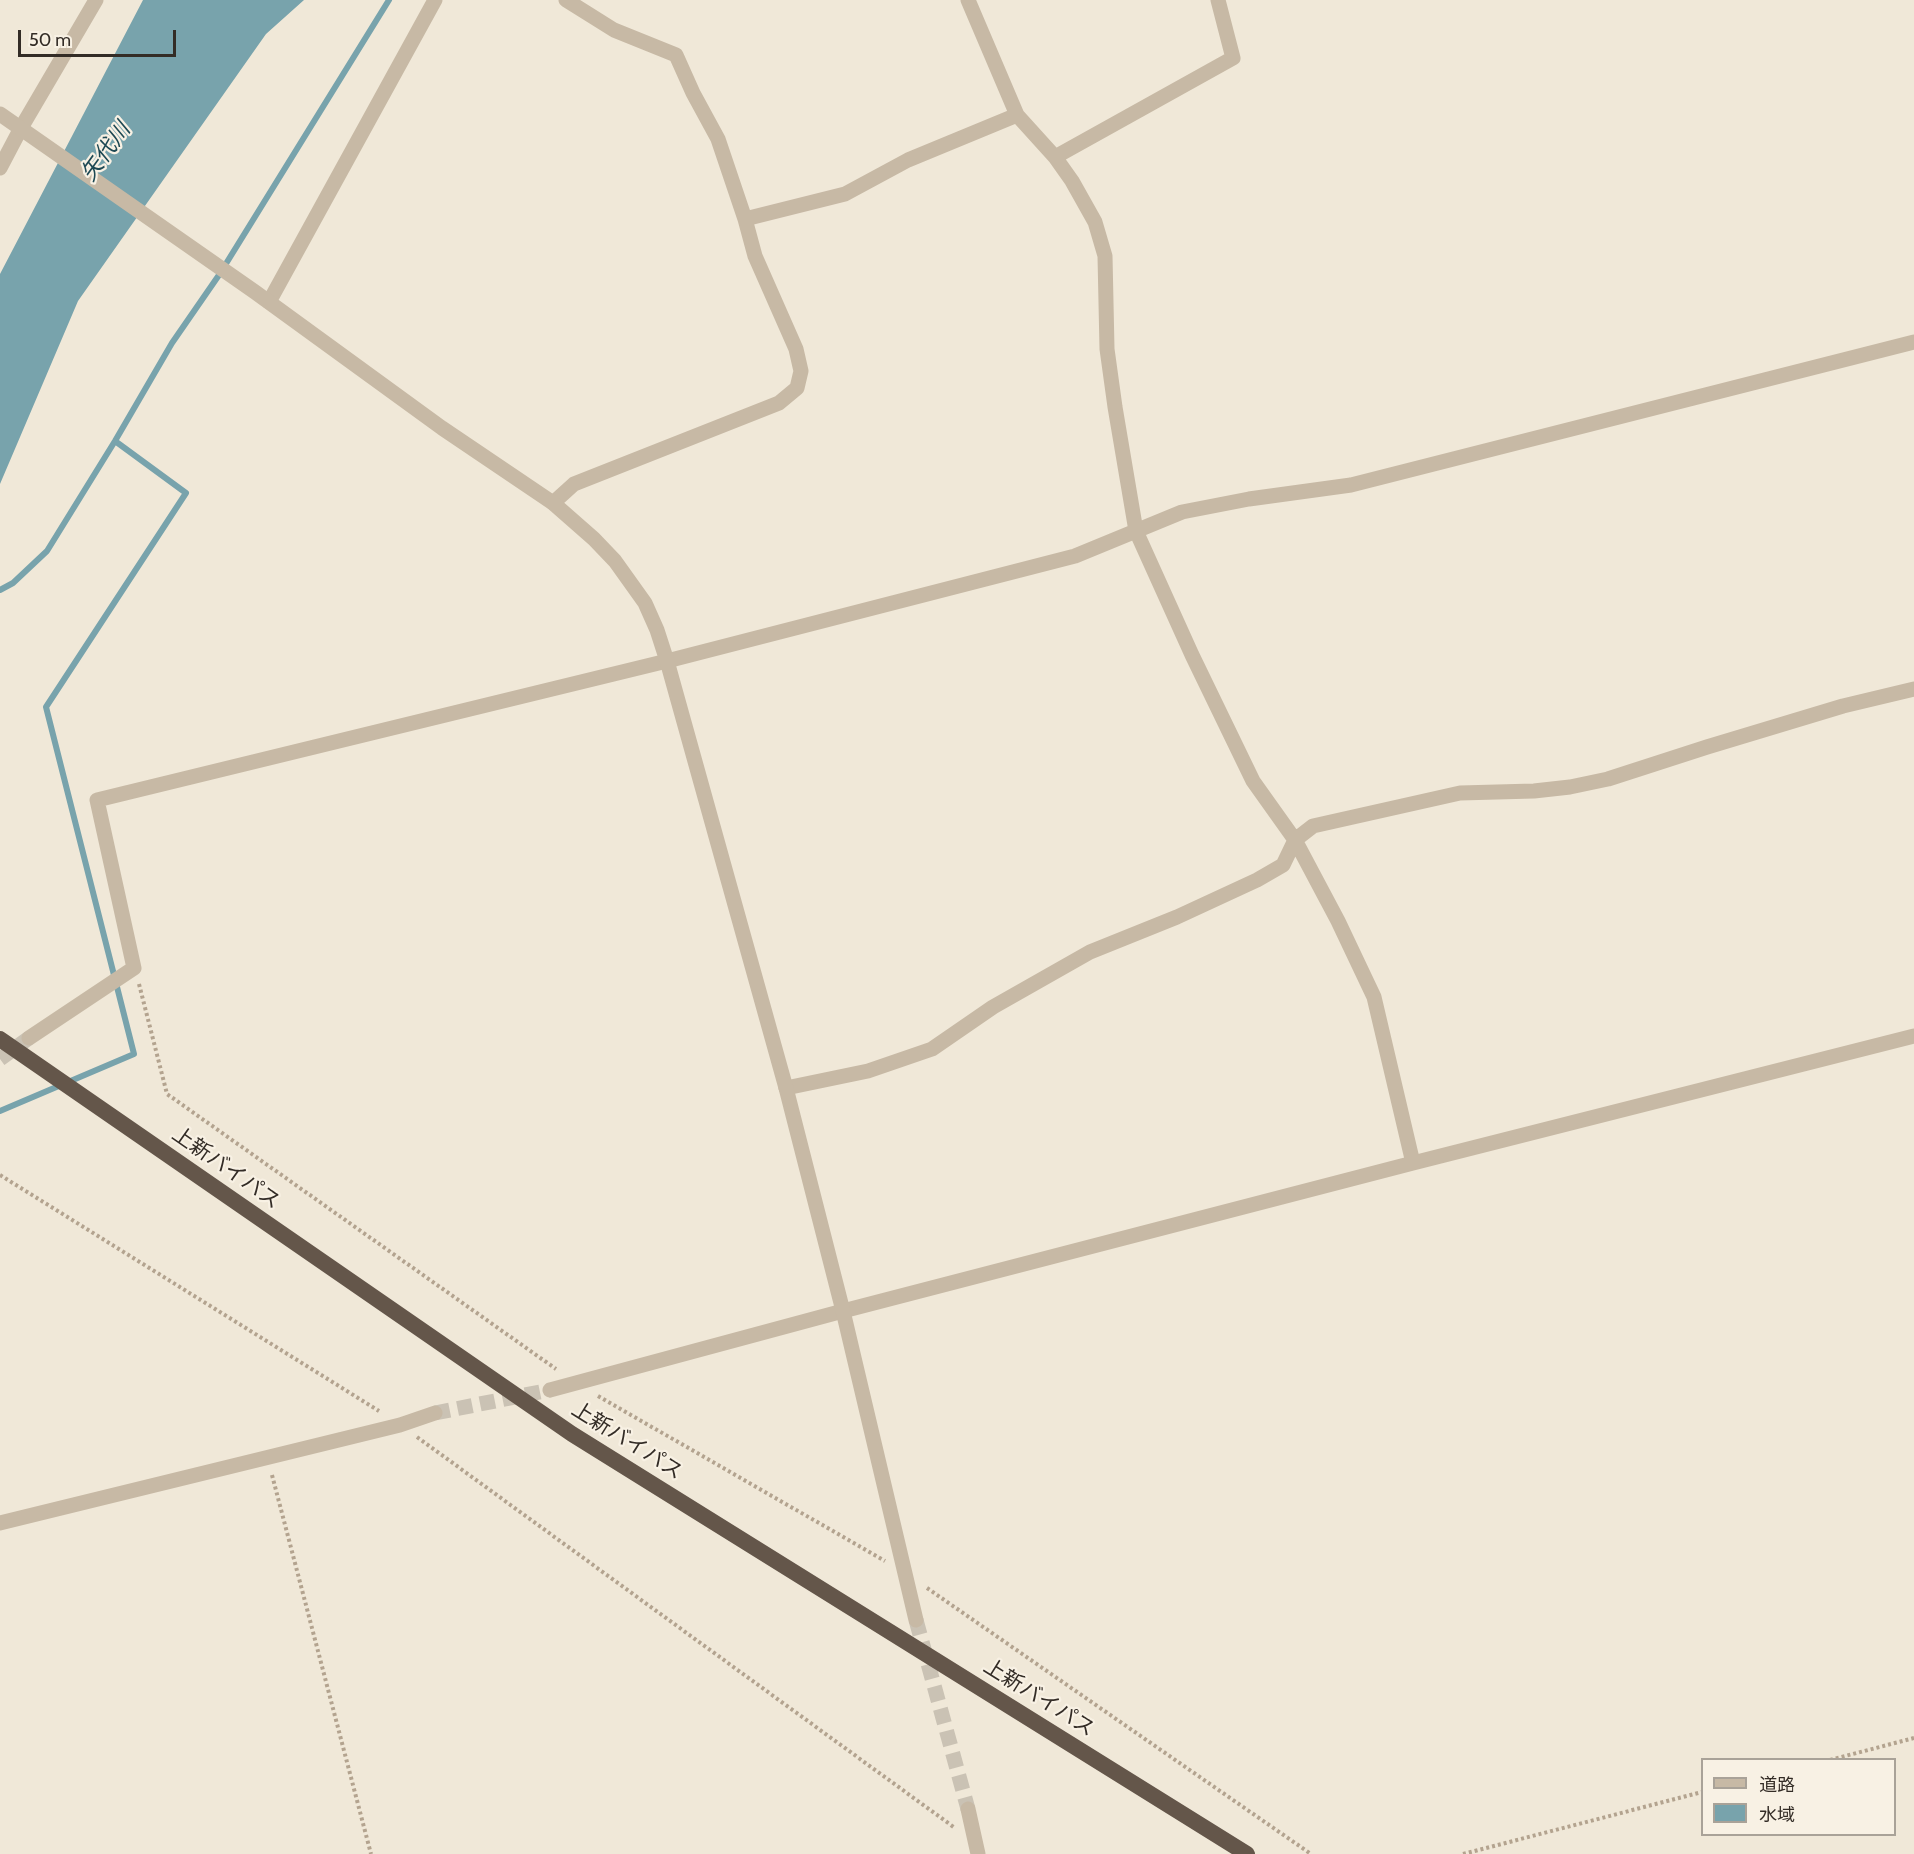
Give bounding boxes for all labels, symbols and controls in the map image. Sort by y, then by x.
scale bar [21,18,178,56]
text: 50 m [29,29,71,51]
water label: 矢代川 [76,118,136,186]
street label: 上新バイパス [167,1122,285,1214]
street label: 上新バイパス [567,1397,687,1485]
street label: 上新バイパス [979,1654,1099,1742]
legend [1701,1758,1896,1836]
text: 道路 [1759,1774,1795,1796]
text: 水域 [1759,1804,1795,1826]

